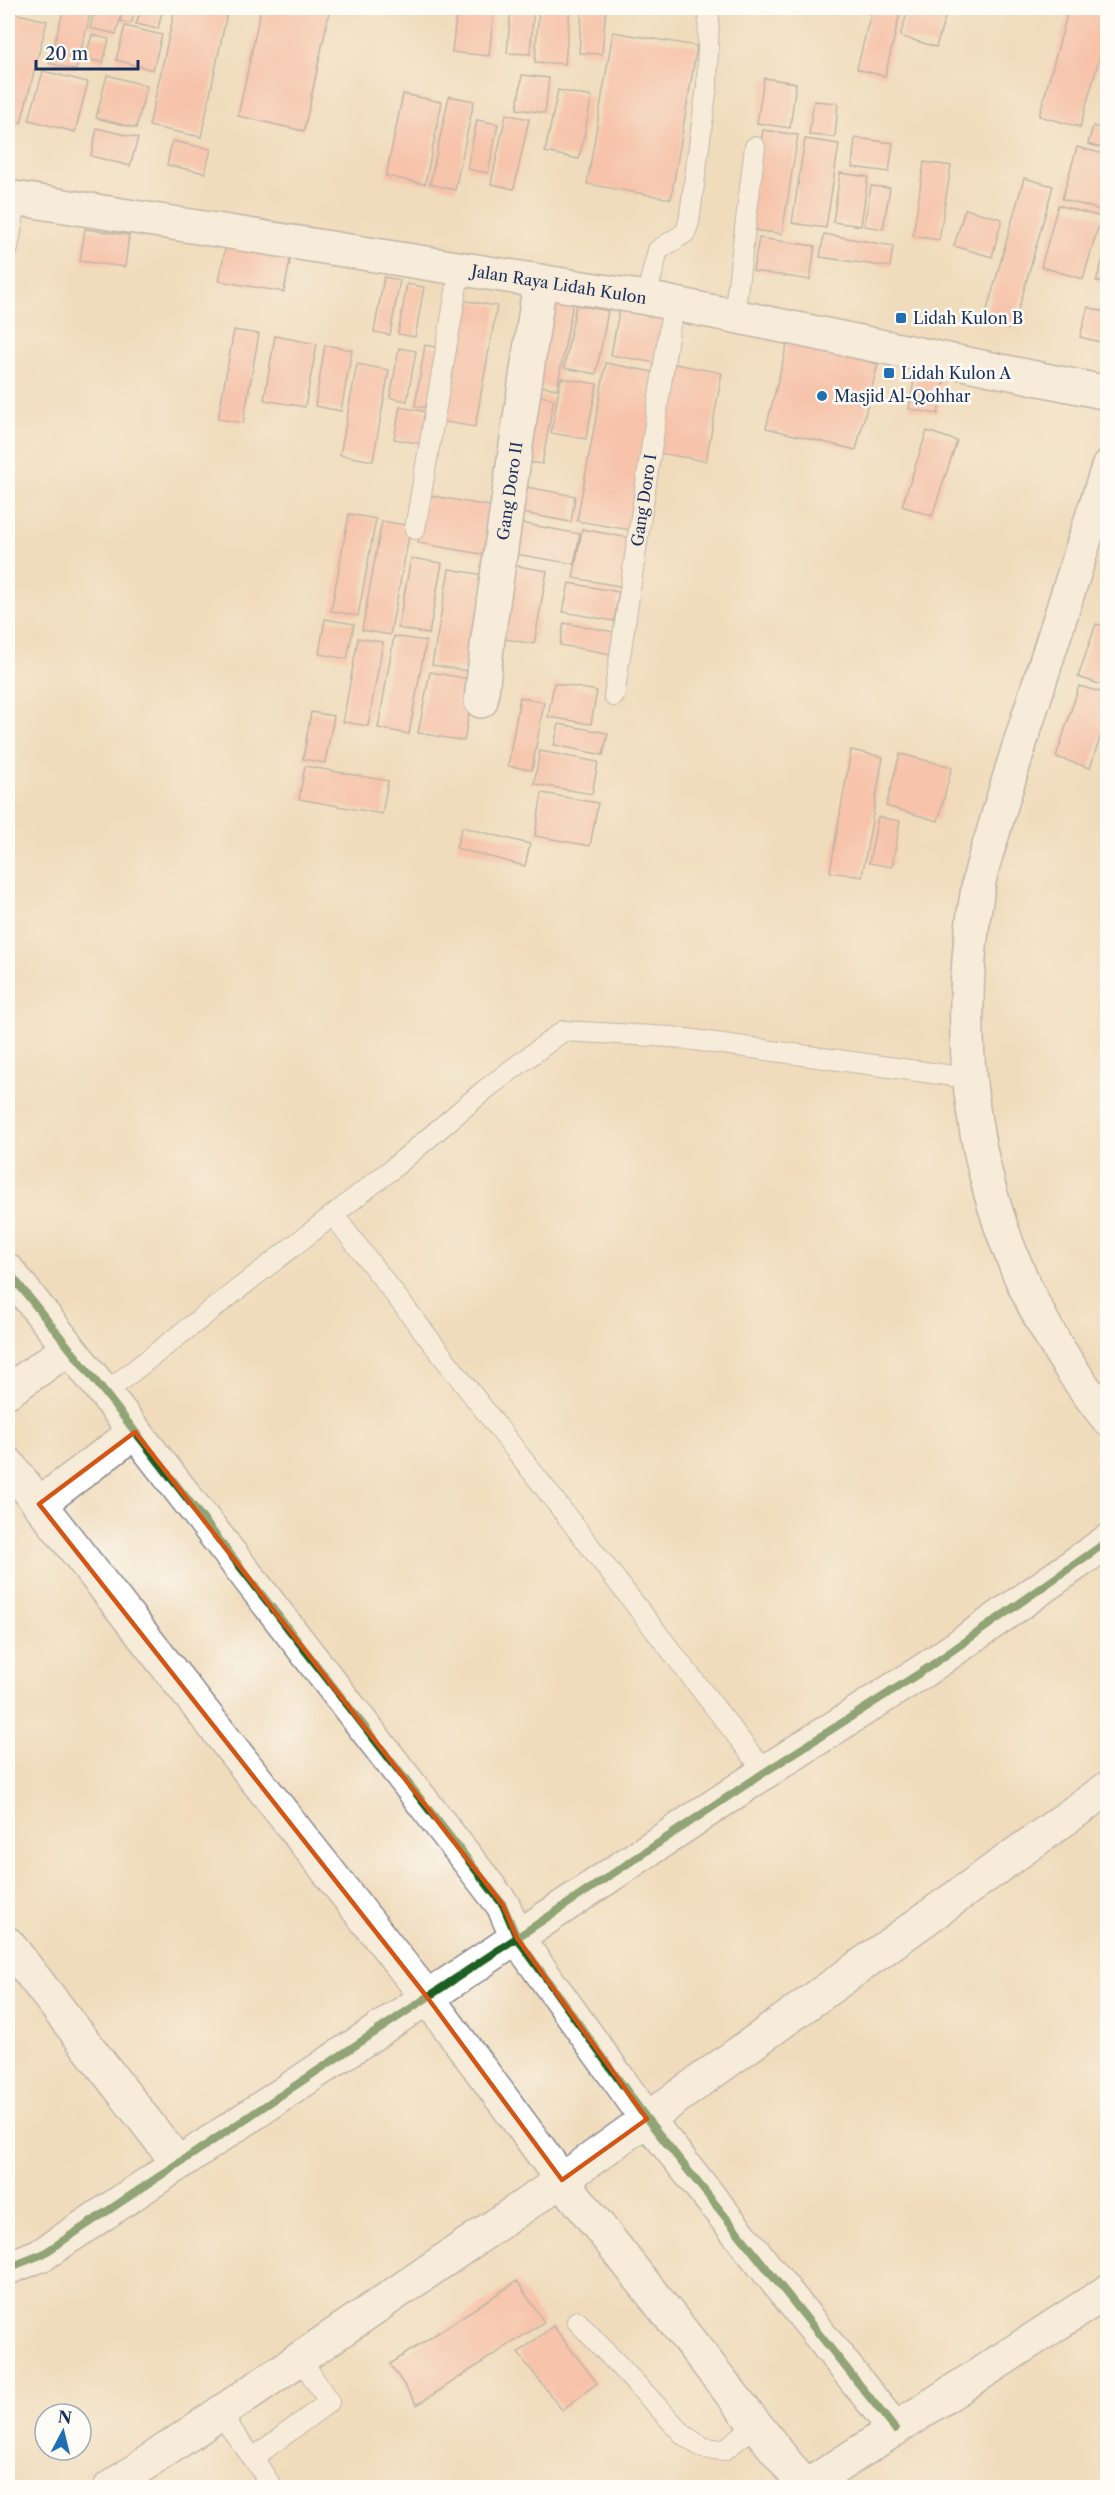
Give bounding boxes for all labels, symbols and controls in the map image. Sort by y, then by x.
scale bar [36,33,138,71]
text: 20 m [45,43,89,65]
street label: Jalan Raya Lidah Kulon [467,260,648,308]
place label: Lidah Kulon B [913,308,1023,328]
marker: Lidah Kulon B [894,311,908,325]
place label: Lidah Kulon A [901,363,1012,383]
marker: Lidah Kulon A [882,366,896,380]
place label: Masjid Al-Qohhar [834,386,971,406]
marker: Masjid Al-Qohhar [815,389,829,403]
street label: Gang Doro II [492,440,526,542]
street label: Gang Doro I [627,452,660,548]
north arrow [33,2402,93,2462]
text: N [57,2406,73,2428]

